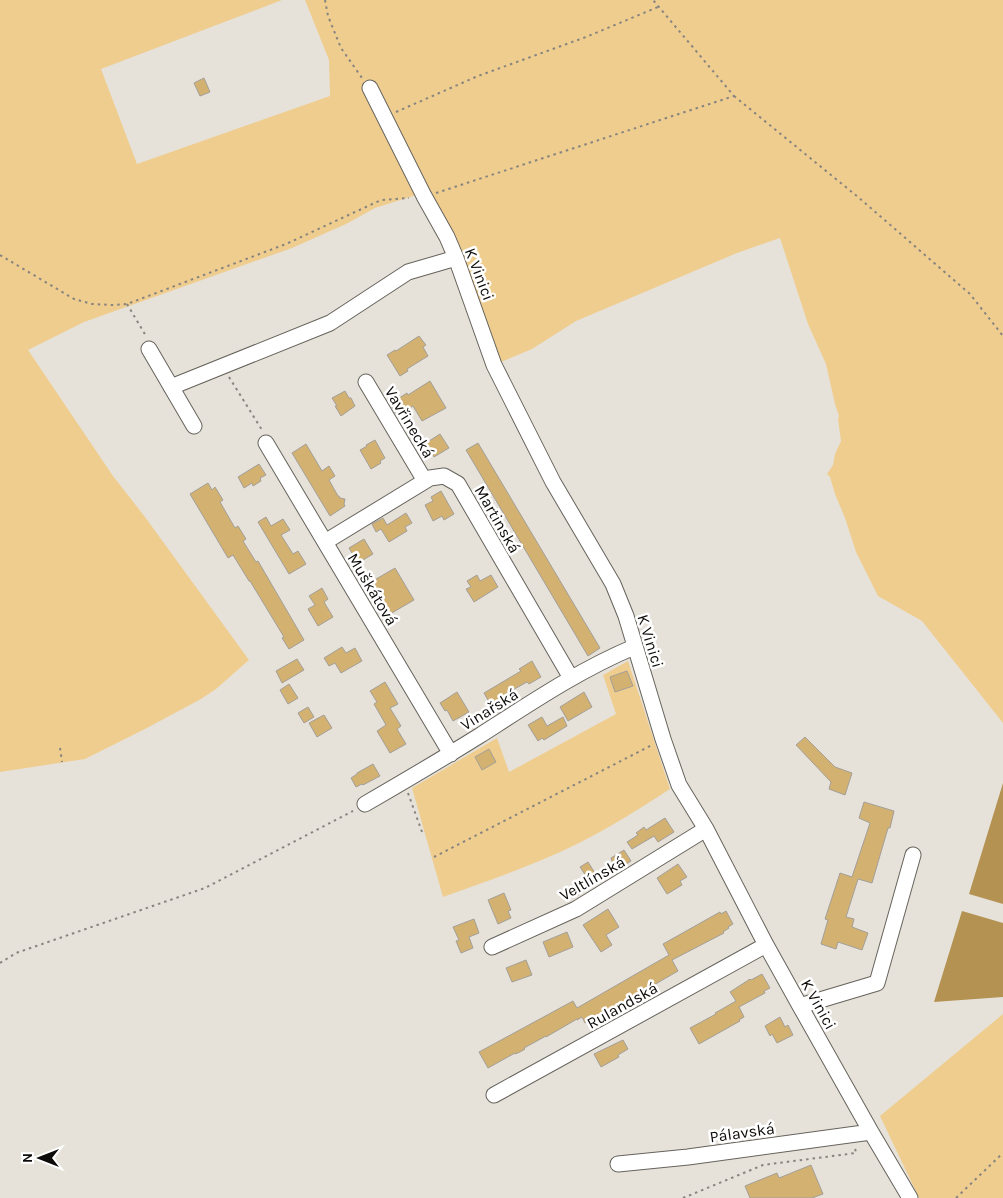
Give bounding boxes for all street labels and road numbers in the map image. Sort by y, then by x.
street label: K Vinici [461,245,498,303]
street label: Vavřinecká [381,383,438,461]
street label: Martinská [471,482,525,556]
street label: Muškátová [344,550,402,629]
street label: K Vinici [633,612,668,670]
street label: Vinařská [457,684,522,735]
street label: Veltlínská [556,852,628,905]
street label: K Vinici [797,976,840,1033]
street label: Rulandská [583,978,661,1033]
street label: Pálavská [708,1119,776,1146]

